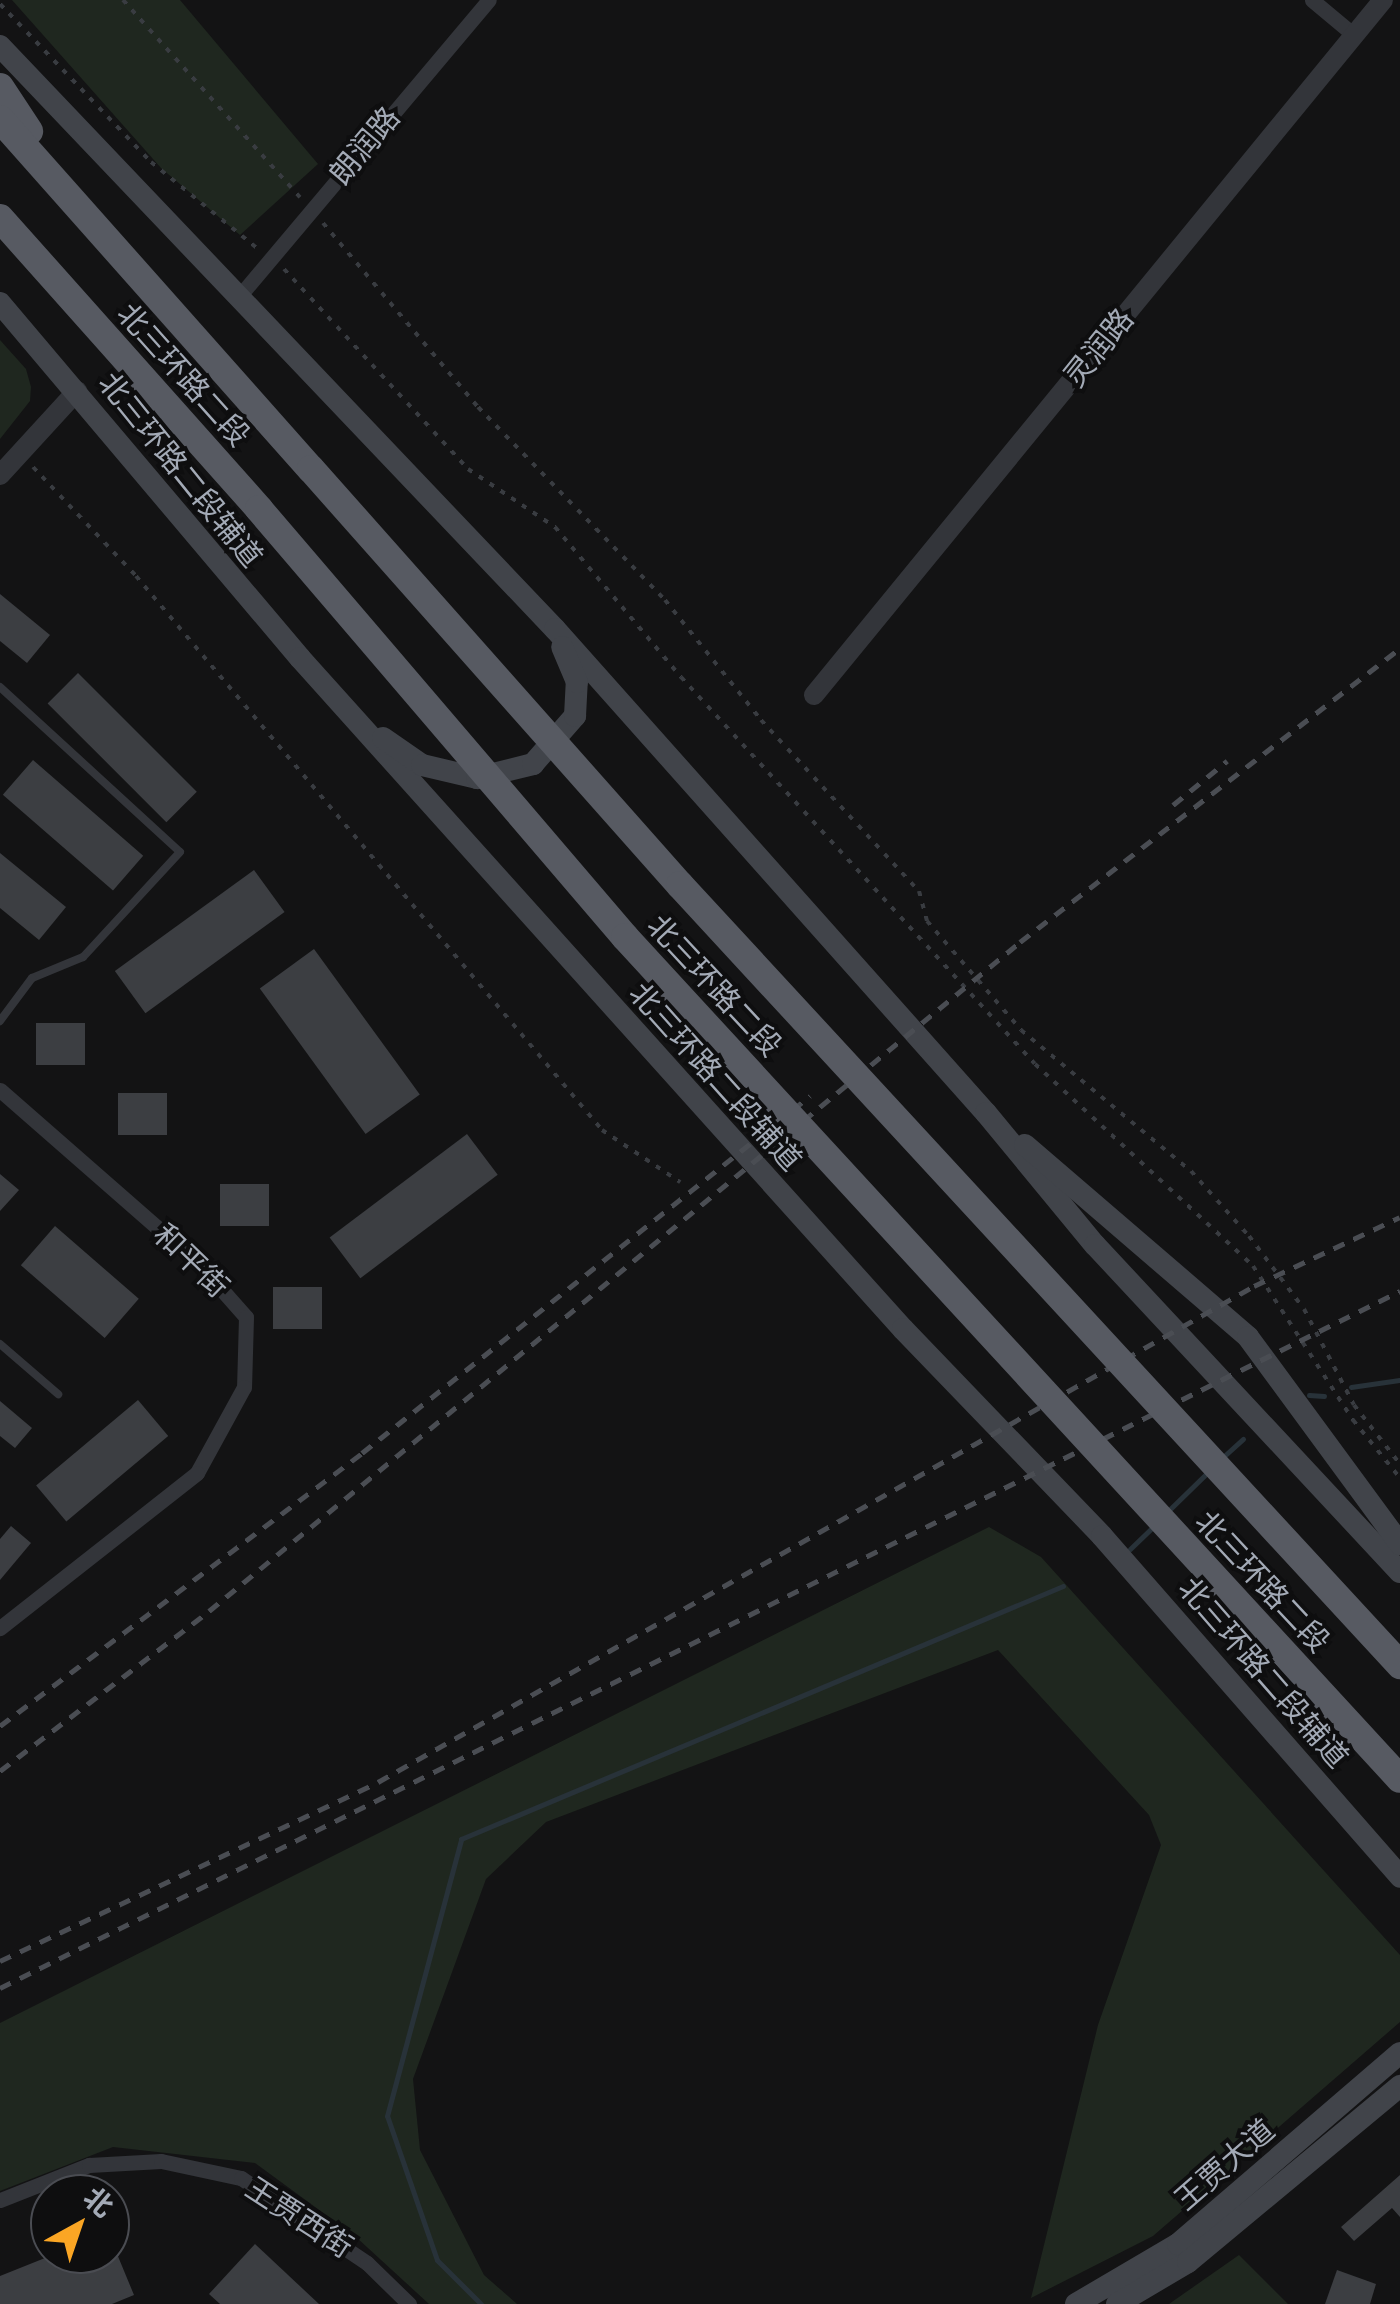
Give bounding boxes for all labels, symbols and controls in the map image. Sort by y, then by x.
street label: 朗润路 [322,100,408,192]
street label: 北三环路二段 [109,296,257,454]
street label: 灵润路 [1057,302,1141,394]
street label: 北三环路二段辅道 [90,365,270,575]
street label: 北三环路二段 [639,908,789,1064]
street label: 北三环路二段辅道 [621,976,809,1178]
street label: 和平街 [146,1217,236,1305]
street label: 北三环路二段 [1187,1504,1337,1660]
street label: 北三环路二段辅道 [1171,1571,1355,1775]
street label: 王贾大道 [1168,2112,1282,2218]
street label: 王贾西街 [239,2170,359,2266]
north arrow [30,2174,130,2274]
text: 北 [77,2181,120,2224]

